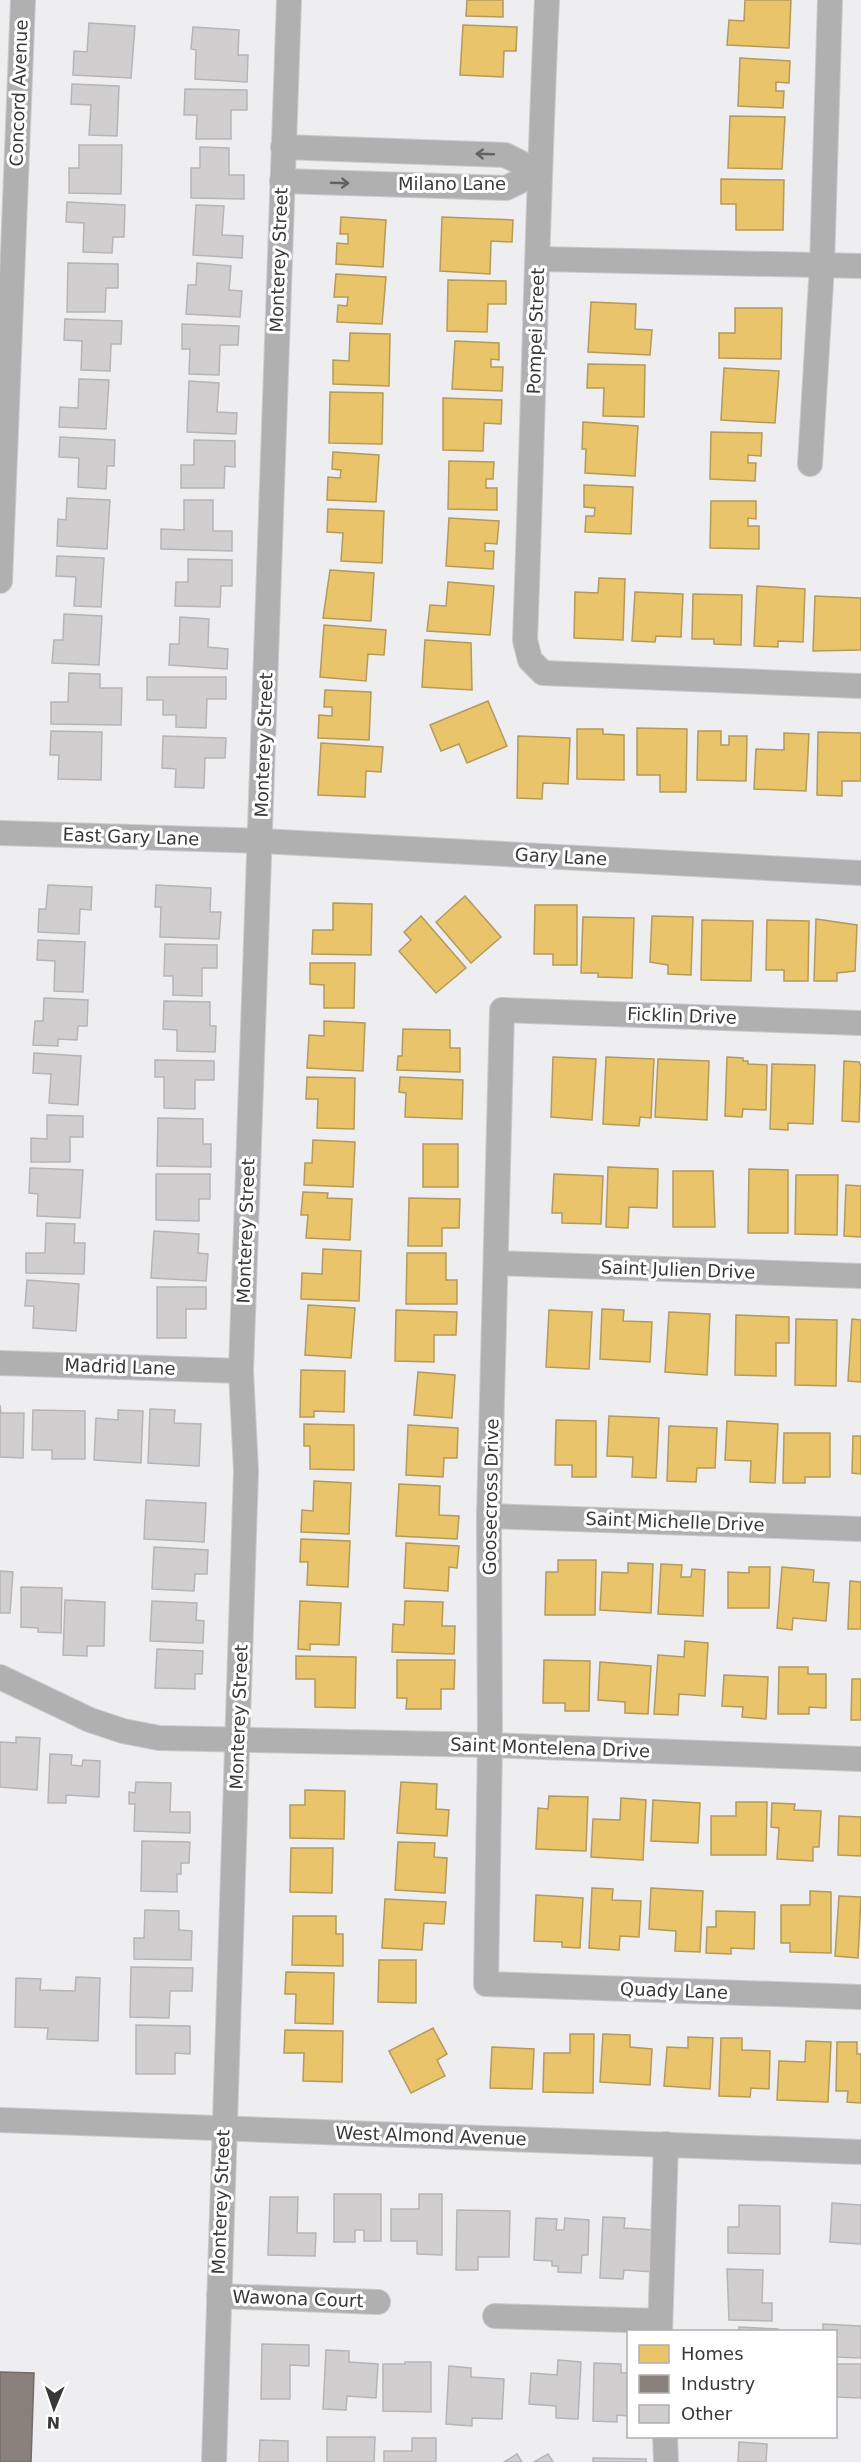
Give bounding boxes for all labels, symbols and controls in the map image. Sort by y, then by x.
street label: Concord Avenue [5,19,32,167]
one-way arrow [475,149,495,160]
street label: Milano Lane [398,173,506,194]
one-way arrow [330,177,350,188]
street label: Monterey Street [265,187,292,333]
street label: Pompei Street [523,267,548,395]
street label: Monterey Street [250,672,277,818]
street label: East Gary Lane [62,824,200,849]
street label: Gary Lane [514,844,608,869]
street label: Ficklin Drive [627,1003,737,1028]
street label: Monterey Street [232,1158,259,1304]
street label: Saint Julien Drive [600,1256,756,1283]
street label: Madrid Lane [64,1354,176,1379]
street label: Goosecross Drive [479,1418,502,1576]
street label: Saint Michelle Drive [585,1508,765,1535]
street label: Monterey Street [225,1644,252,1790]
street label: Saint Montelena Drive [450,1734,650,1761]
street label: Quady Lane [620,1978,728,2003]
street label: West Almond Avenue [335,2122,527,2149]
street label: Monterey Street [207,2129,234,2275]
street label: Wawona Court [232,2286,364,2311]
legend [627,2330,837,2438]
text: Homes [681,2343,744,2364]
text: Industry [681,2373,755,2394]
north arrow [24,2378,84,2438]
text: Other [681,2403,733,2424]
text: N [46,2413,61,2432]

